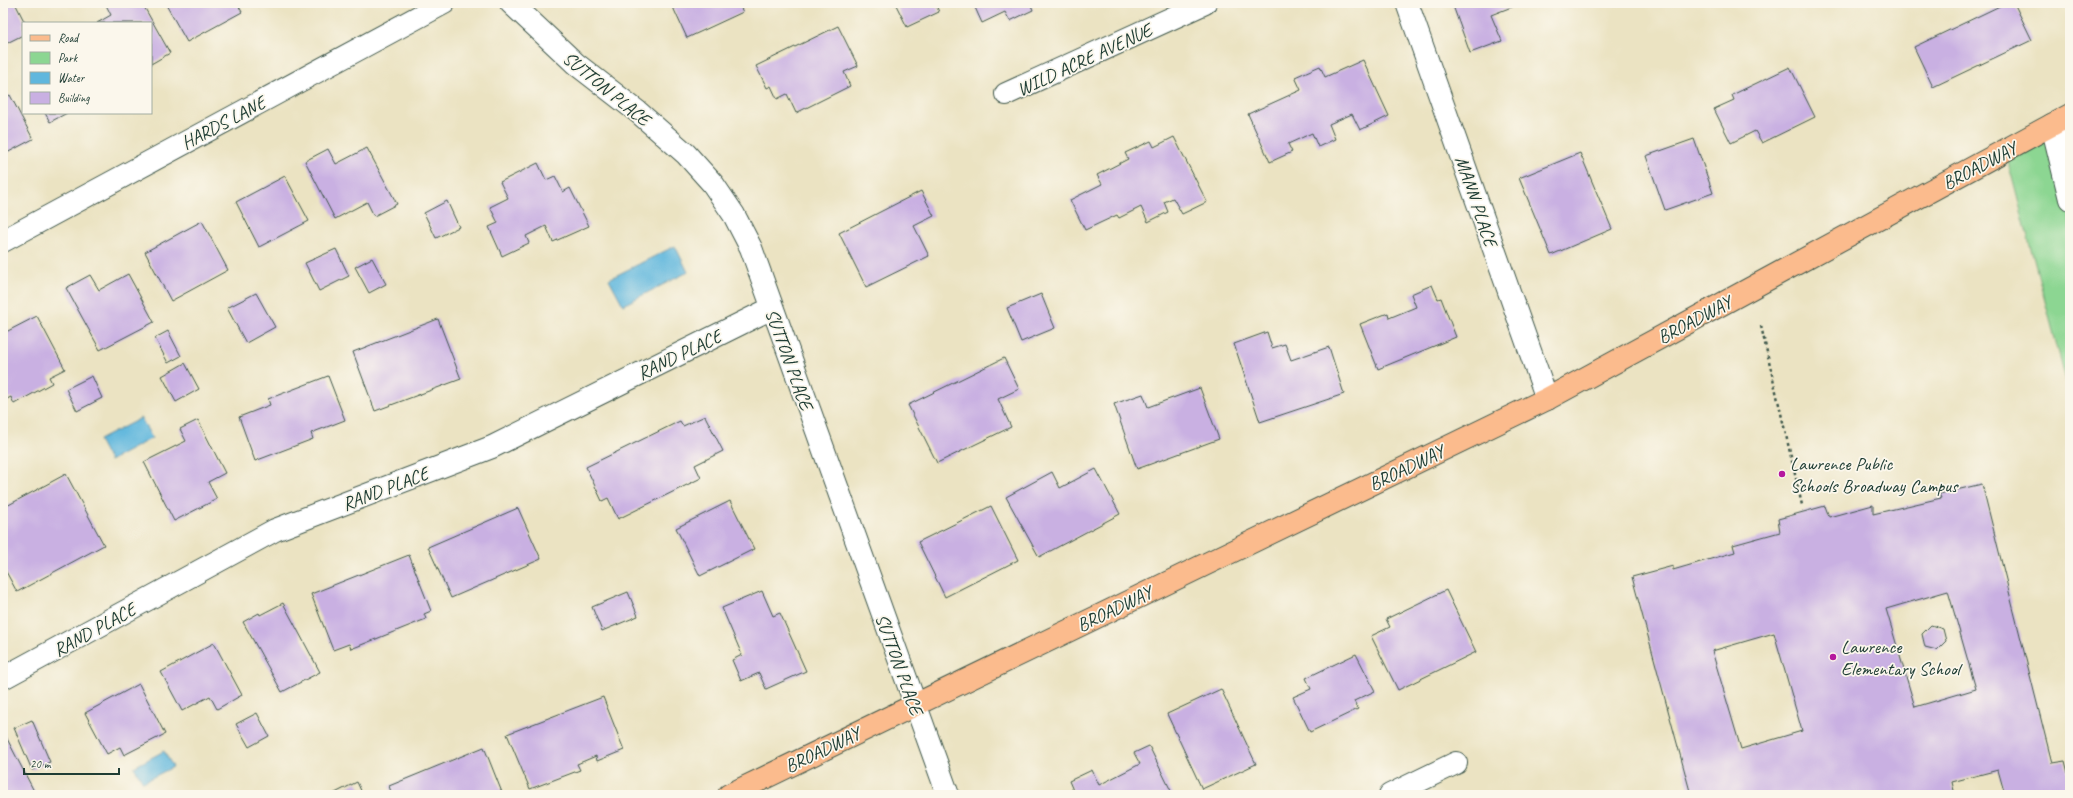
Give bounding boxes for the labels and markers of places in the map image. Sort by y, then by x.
place label: Lawrence Public Schools Broadway Campus [1790,452,1959,498]
marker: Lawrence Public Schools Broadway Campus [1777,469,1787,479]
place label: Lawrence Elementary School [1841,635,1963,681]
marker: Lawrence Elementary School [1828,652,1838,662]

